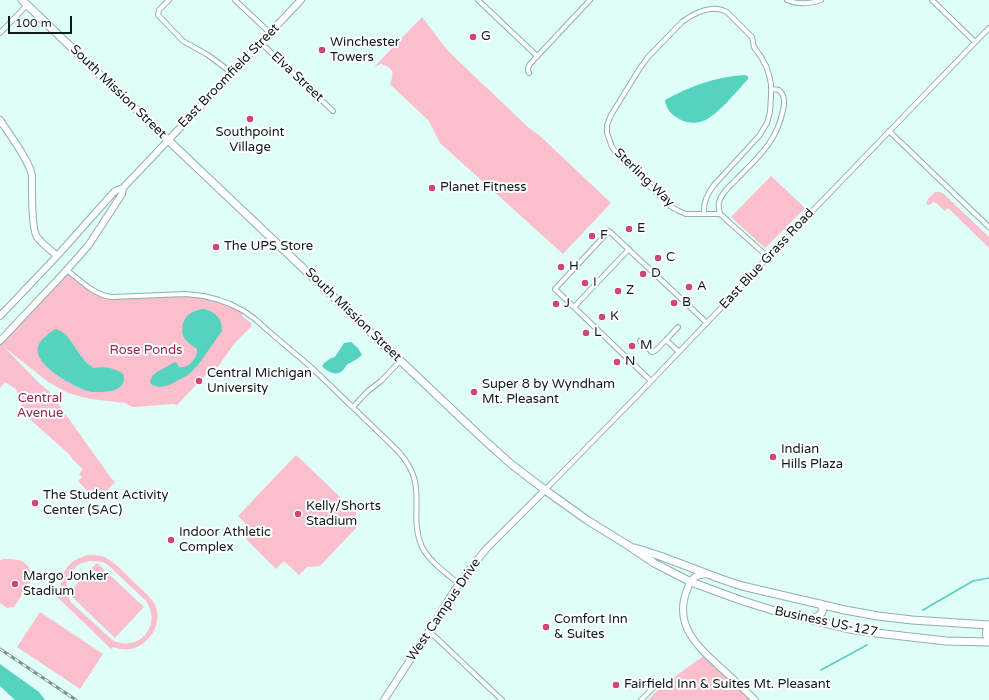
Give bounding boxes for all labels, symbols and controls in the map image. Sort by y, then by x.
scale bar [10,8,74,34]
text: 100 m [15,16,52,30]
street label: East Broomfield Street [175,21,283,131]
place label: G [481,29,491,45]
marker: G [468,32,478,42]
place label: Winchester Towers [330,35,400,66]
street label: South Mission Street [67,42,169,142]
marker: Winchester Towers [317,45,327,55]
street label: Elva Street [267,49,327,105]
marker: Southpoint Village [245,114,255,124]
place label: Southpoint Village [216,125,284,156]
street label: Sterling Way [611,145,677,211]
place label: Planet Fitness [440,180,527,196]
marker: Planet Fitness [427,183,437,193]
street label: East Blue Grass Road [716,206,818,312]
place label: E [637,221,645,237]
marker: E [624,224,634,234]
place label: F [600,228,608,244]
marker: F [587,231,597,241]
place label: The UPS Store [224,239,313,255]
marker: The UPS Store [211,242,221,252]
place label: C [666,250,675,266]
marker: C [653,253,663,263]
place label: H [569,259,579,275]
marker: H [556,262,566,272]
street label: South Mission Street [302,265,404,365]
place label: D [651,266,661,282]
marker: D [638,269,648,279]
place label: I [593,275,597,291]
marker: I [580,278,590,288]
place label: A [697,279,707,295]
marker: A [684,282,694,292]
place label: Z [626,283,634,299]
marker: Z [613,286,623,296]
place label: B [682,295,691,311]
place label: J [564,296,570,312]
marker: B [669,298,679,308]
marker: J [551,299,561,309]
place label: K [610,309,619,325]
marker: K [597,312,607,322]
place label: L [594,325,601,341]
marker: L [581,328,591,338]
place label: M [640,338,653,354]
marker: M [627,341,637,351]
park label: Rose Ponds [110,343,182,359]
place label: N [625,354,635,370]
marker: N [612,357,622,367]
place label: Central Michigan University [207,366,312,397]
marker: Central Michigan University [194,376,204,386]
place label: Super 8 by Wyndham Mt. Pleasant [482,377,615,408]
marker: Super 8 by Wyndham Mt. Pleasant [469,387,479,397]
park label: Central Avenue [17,391,63,422]
place label: Indian Hills Plaza [781,442,843,473]
marker: Indian Hills Plaza [768,452,778,462]
place label: The Student Activity Center (SAC) [43,488,168,519]
marker: The Student Activity Center (SAC) [30,498,40,508]
place label: Kelly/Shorts Stadium [306,499,381,530]
marker: Kelly/Shorts Stadium [293,509,303,519]
place label: Indoor Athletic Complex [179,525,271,556]
marker: Indoor Athletic Complex [166,535,176,545]
street label: West Campus Drive [404,556,484,664]
place label: Margo Jonker Stadium [23,569,108,600]
marker: Margo Jonker Stadium [10,579,20,589]
street label: Business US-127 [773,603,879,641]
place label: Comfort Inn & Suites [554,612,628,643]
marker: Comfort Inn & Suites [541,622,551,632]
place label: Fairfield Inn & Suites Mt. Pleasant [624,677,830,693]
marker: Fairfield Inn & Suites Mt. Pleasant [611,680,621,690]

